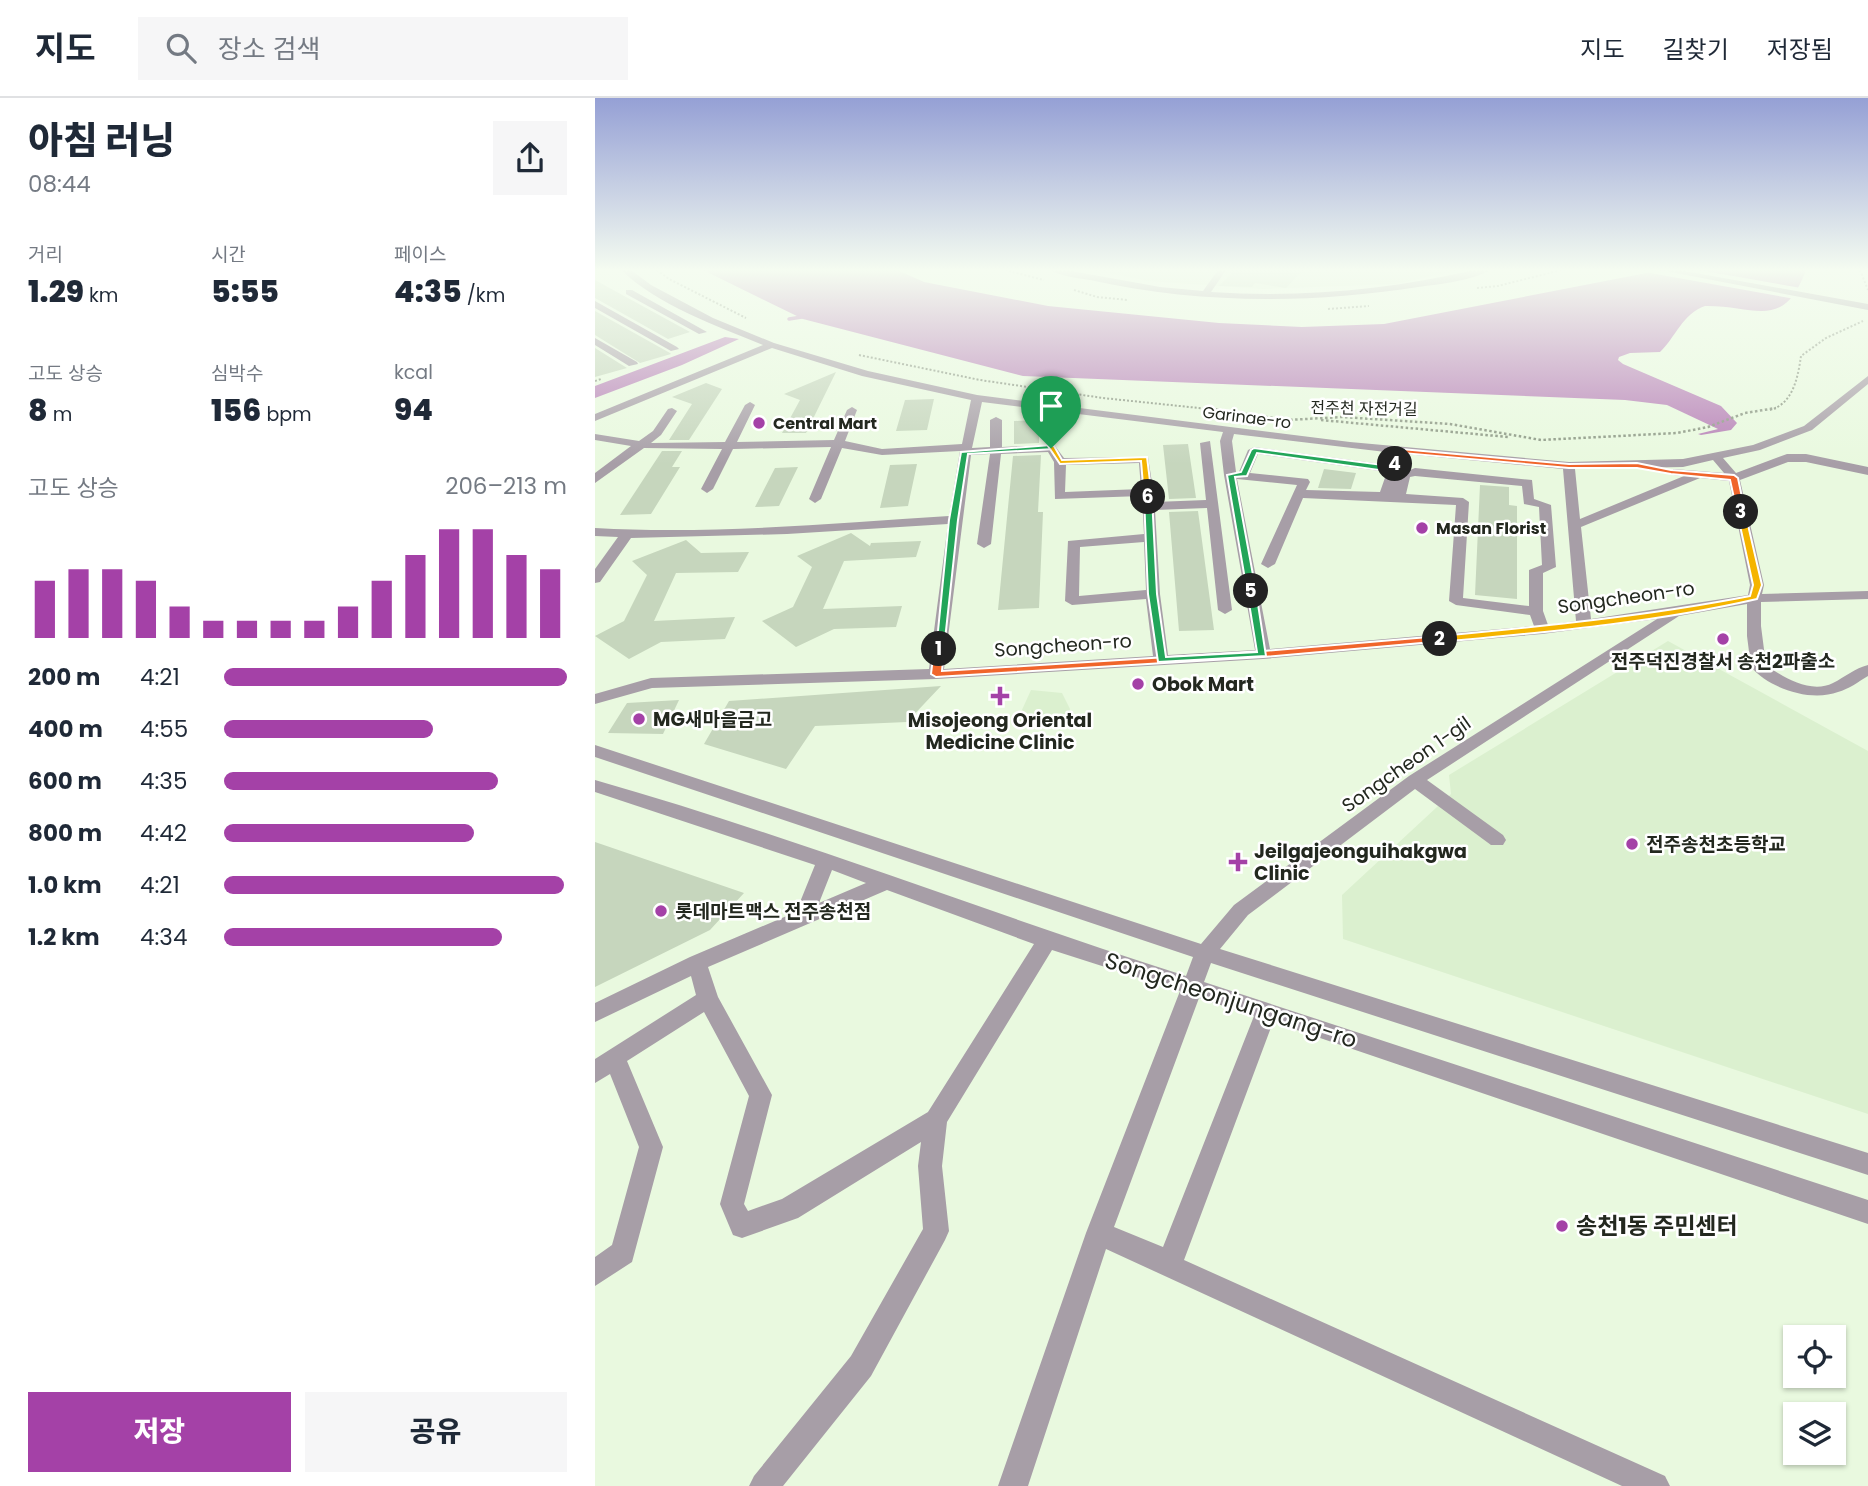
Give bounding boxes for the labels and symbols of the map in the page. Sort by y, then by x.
pin [1021,376,1081,448]
street label: 전주천 자전거길 [1310,396,1418,421]
street label: Garinae-ro [1201,401,1293,434]
place label: Central Mart [773,412,877,435]
marker: Central Mart [751,415,767,431]
pin: 4 [1377,446,1413,482]
pin: 6 [1131,480,1165,514]
pin: 3 [1723,494,1759,530]
place label: Masan Florist [1436,517,1546,540]
marker: Masan Florist [1414,520,1430,536]
pin: 5 [1233,574,1269,608]
street label: Songcheon-ro [1556,575,1696,620]
pin: 2 [1423,622,1457,656]
street label: Songcheon-ro [993,627,1133,664]
marker: 전주덕진경찰서 송천2파출소 [1715,631,1731,647]
pin: 1 [921,632,957,666]
place label: 전주덕진경찰서 송천2파출소 [1611,648,1835,675]
place label: Obok Mart [1152,671,1254,698]
marker: Obok Mart [1130,676,1146,692]
marker: Misojeong Oriental Medicine Clinic [990,686,1010,706]
place label: MG새마을금고 [653,706,772,733]
place label: Misojeong Oriental Medicine Clinic [908,707,1092,756]
street label: Songcheon 1-gil [1336,710,1476,819]
marker: MG새마을금고 [631,711,647,727]
place label: 전주송천초등학교 [1646,831,1786,858]
marker: 전주송천초등학교 [1624,836,1640,852]
place label: Jeilgajeonguihakgwa Clinic [1254,838,1467,887]
marker: Jeilgajeonguihakgwa Clinic [1228,852,1248,872]
place label: 롯데마트맥스 전주송천점 [675,898,871,925]
marker: 롯데마트맥스 전주송천점 [653,903,669,919]
street label: Songcheonjungang-ro [1101,944,1361,1056]
place label: 송천1동 주민센터 [1576,1210,1738,1242]
marker: 송천1동 주민센터 [1554,1218,1570,1234]

